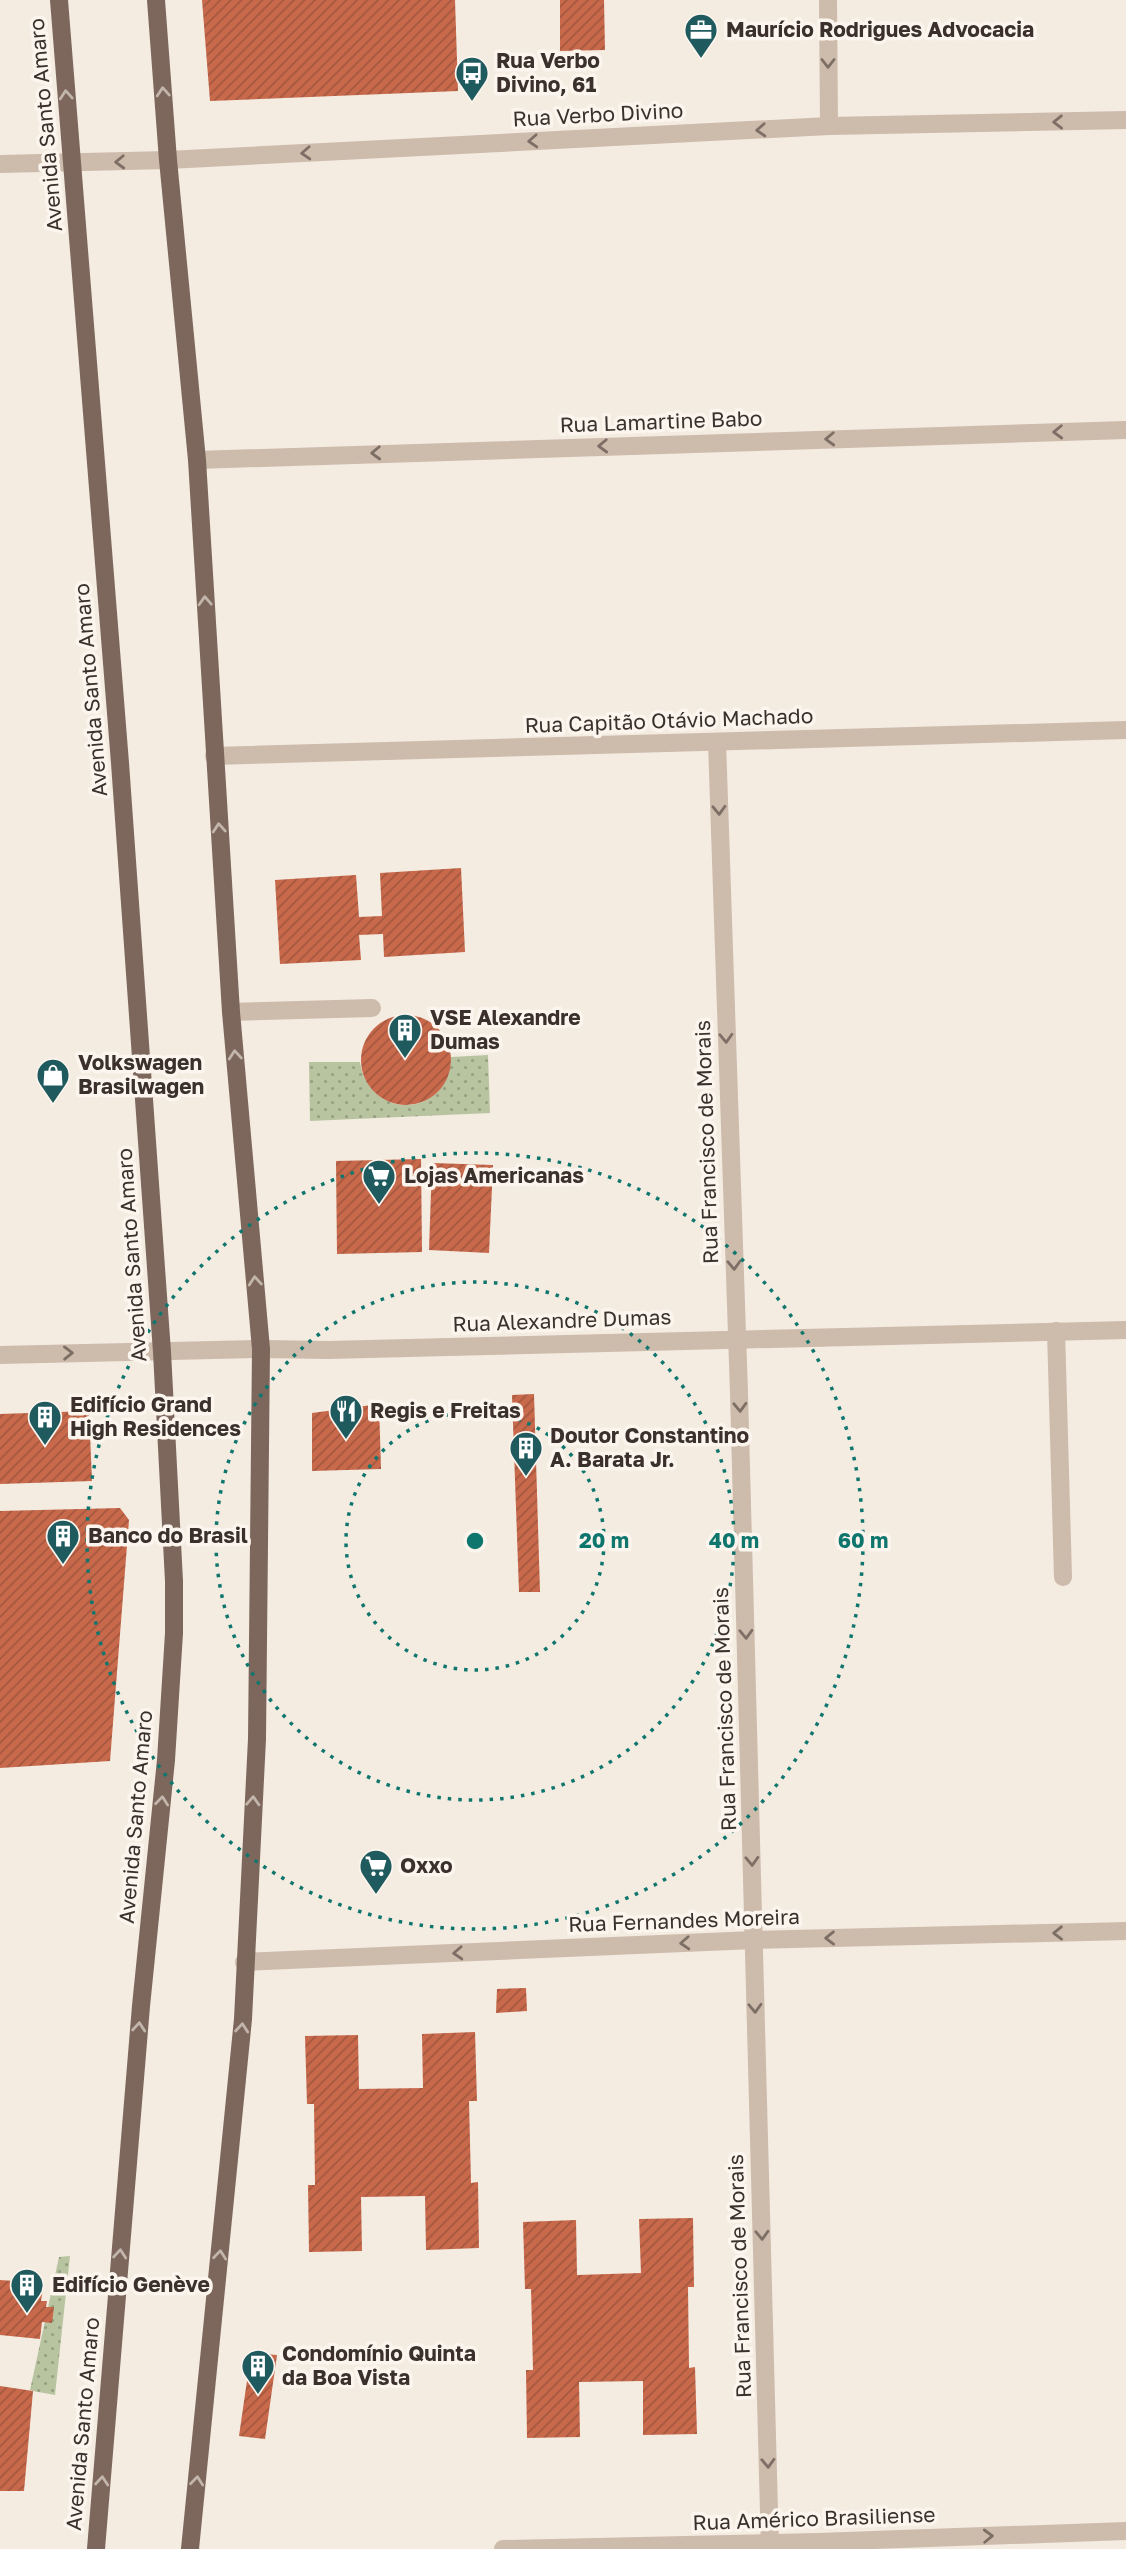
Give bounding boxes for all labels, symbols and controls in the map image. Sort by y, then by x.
office icon: Maurício Rodrigues Advocacia [682,11,720,60]
place label: Maurício Rodrigues Advocacia [726,16,1034,42]
street label: Avenida Santo Amaro [23,17,67,233]
place label: Rua Verbo Divino, 61 [496,47,600,97]
bus stop icon: Rua Verbo Divino, 61 [453,54,491,103]
one-way arrow [820,58,836,69]
one-way arrow [156,86,171,97]
one-way arrow [59,89,74,100]
street label: Rua Verbo Divino [512,97,684,131]
one-way arrow [1052,114,1063,130]
one-way arrow [755,122,766,137]
one-way arrow [528,133,539,148]
one-way arrow [300,145,311,160]
one-way arrow [114,154,125,169]
street label: Rua Lamartine Babo [559,404,763,438]
one-way arrow [1052,425,1063,440]
one-way arrow [825,431,835,447]
one-way arrow [597,438,608,454]
one-way arrow [370,445,380,461]
street label: Avenida Santo Amaro [68,582,112,798]
one-way arrow [198,595,213,606]
street label: Rua Capitão Otávio Machado [524,702,814,738]
one-way arrow [711,805,727,816]
one-way arrow [211,822,226,833]
place label: VSE Alexandre Dumas [430,1004,581,1054]
building icon: VSE Alexandre Dumas [386,1011,424,1060]
street label: Rua Francisco de Morais [689,1020,723,1264]
one-way arrow [719,1032,734,1043]
place label: Volkswagen Brasilwagen [78,1049,204,1099]
one-way arrow [228,1049,243,1060]
shop icon: Volkswagen Brasilwagen [34,1056,72,1105]
street label: Avenida Santo Amaro [111,1147,151,1363]
supermarket icon: Lojas Americanas [360,1157,398,1206]
place label: Lojas Americanas [404,1162,584,1188]
one-way arrow [726,1260,741,1271]
one-way arrow [248,1275,263,1286]
street label: Rua Alexandre Dumas [452,1303,672,1337]
one-way arrow [63,1346,74,1361]
place label: Edifício Grand High Residences [70,1391,241,1441]
restaurant icon: Regis e Freitas [327,1392,365,1441]
place label: Regis e Freitas [370,1397,521,1423]
building icon: Edifício Grand High Residences [26,1398,64,1447]
one-way arrow [732,1401,747,1412]
place label: Doutor Constantino A. Barata Jr. [550,1422,749,1472]
building icon: Doutor Constantino A. Barata Jr. [507,1429,545,1478]
building icon: Banco do Brasil [44,1517,82,1566]
place label: Banco do Brasil [88,1522,248,1548]
text: 20 m [579,1527,629,1553]
text: 40 m [709,1527,759,1553]
text: 60 m [838,1527,888,1553]
centre of rings [463,1529,487,1553]
street label: Rua Francisco de Morais [707,1587,741,1831]
one-way arrow [738,1629,753,1640]
street label: Avenida Santo Amaro [113,1709,157,1925]
one-way arrow [154,1795,169,1806]
one-way arrow [246,1795,261,1806]
supermarket icon: Oxxo [357,1847,395,1896]
place label: Oxxo [400,1852,453,1878]
one-way arrow [744,1856,759,1867]
street label: Rua Fernandes Moreira [568,1903,800,1937]
one-way arrow [1052,1925,1063,1941]
one-way arrow [825,1930,835,1946]
one-way arrow [680,1935,691,1950]
one-way arrow [452,1945,463,1960]
one-way arrow [748,2003,763,2014]
one-way arrow [131,2022,146,2033]
one-way arrow [234,2022,249,2033]
street label: Rua Francisco de Morais [722,2154,756,2398]
one-way arrow [754,2230,769,2241]
one-way arrow [112,2248,127,2259]
one-way arrow [212,2249,227,2261]
building icon: Edifício Genève [8,2266,46,2315]
place label: Edifício Genève [52,2271,210,2297]
street label: Avenida Santo Amaro [60,2316,104,2532]
place label: Condomínio Quinta da Boa Vista [282,2340,476,2390]
building icon: Condomínio Quinta da Boa Vista [239,2347,277,2396]
one-way arrow [760,2457,775,2468]
one-way arrow [94,2475,109,2486]
one-way arrow [189,2475,204,2486]
street label: Rua Américo Brasiliense [692,2501,936,2535]
one-way arrow [983,2529,994,2544]

